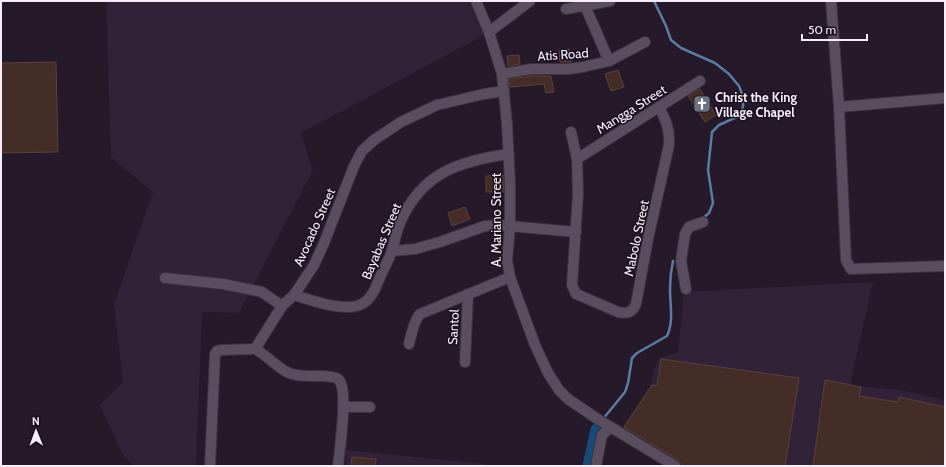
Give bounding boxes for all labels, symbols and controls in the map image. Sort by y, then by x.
scale bar [802,16,867,42]
text: 50 m [808,22,836,37]
street label: Atis Road [537,44,589,64]
street label: Mangga Street [593,81,669,137]
place label: Christ the King Village Chapel [715,89,797,120]
church icon: Christ the King Village Chapel [692,94,712,114]
street label: A. Mariano Street [488,172,504,267]
street label: Avocado Street [290,185,339,269]
street label: Mabolo Street [620,198,652,278]
street label: Bayabas Street [358,200,405,282]
street label: Santol [444,309,462,345]
north arrow [16,411,56,451]
text: N [32,414,40,428]

